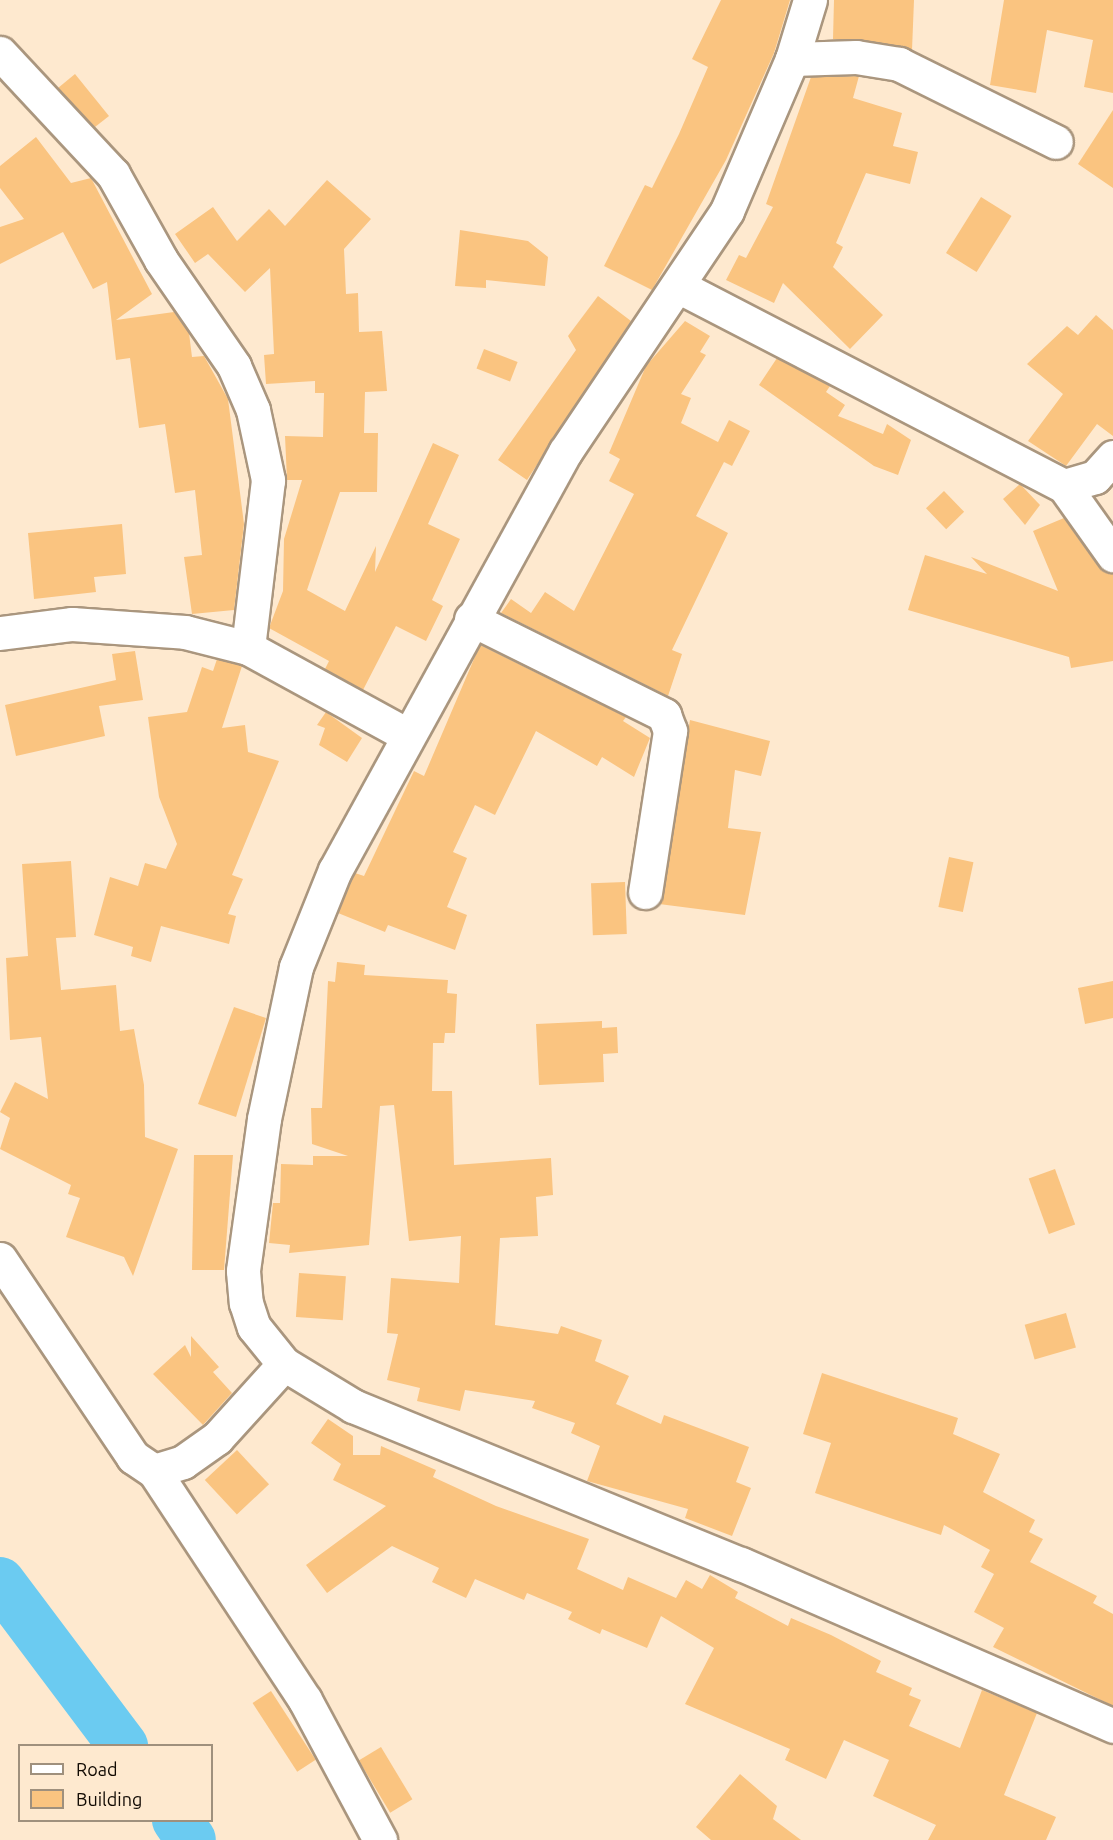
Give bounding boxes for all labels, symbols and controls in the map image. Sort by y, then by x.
legend [18,1744,213,1822]
text: Road [76,1759,118,1779]
text: Building [76,1789,142,1809]

